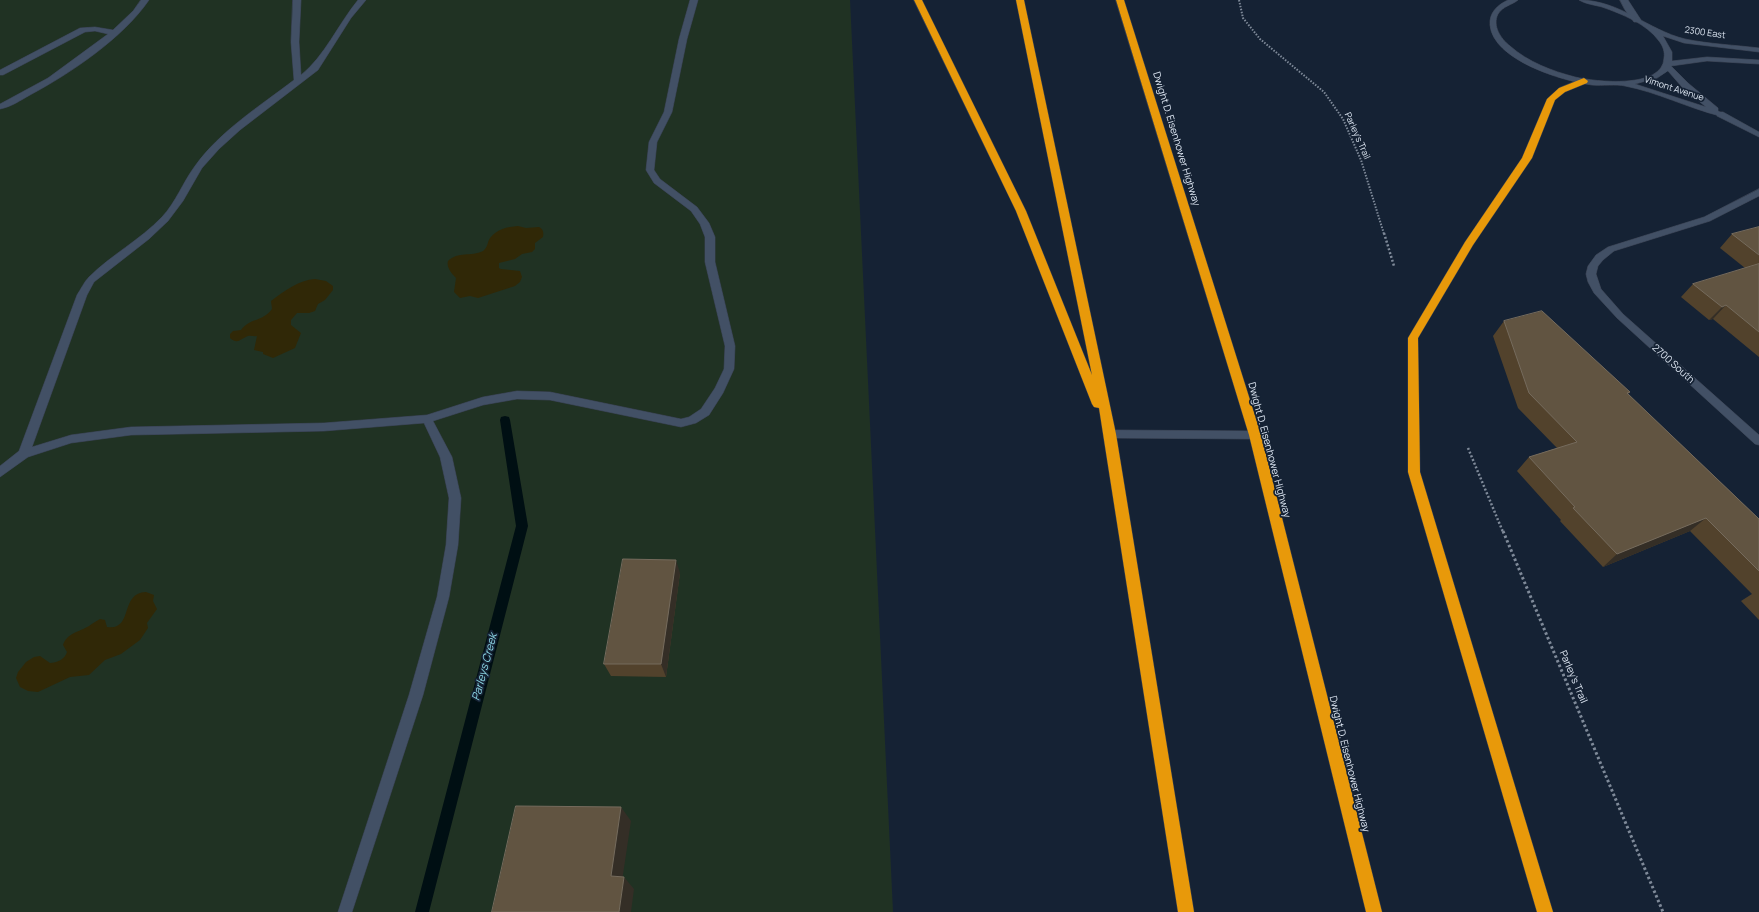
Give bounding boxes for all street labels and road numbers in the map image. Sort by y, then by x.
street label: 2300 East [1684,25,1726,41]
street label: Dwight D. Eisenhower Highway [1150,70,1202,208]
street label: Vimont Avenue [1643,74,1705,104]
street label: Parley's Trail [1342,111,1372,161]
street label: 2700 South [1649,342,1697,386]
street label: Dwight D. Eisenhower Highway [1245,381,1293,519]
street label: Parley's Trail [1557,649,1589,705]
street label: Dwight D. Eisenhower Highway [1326,695,1372,833]

